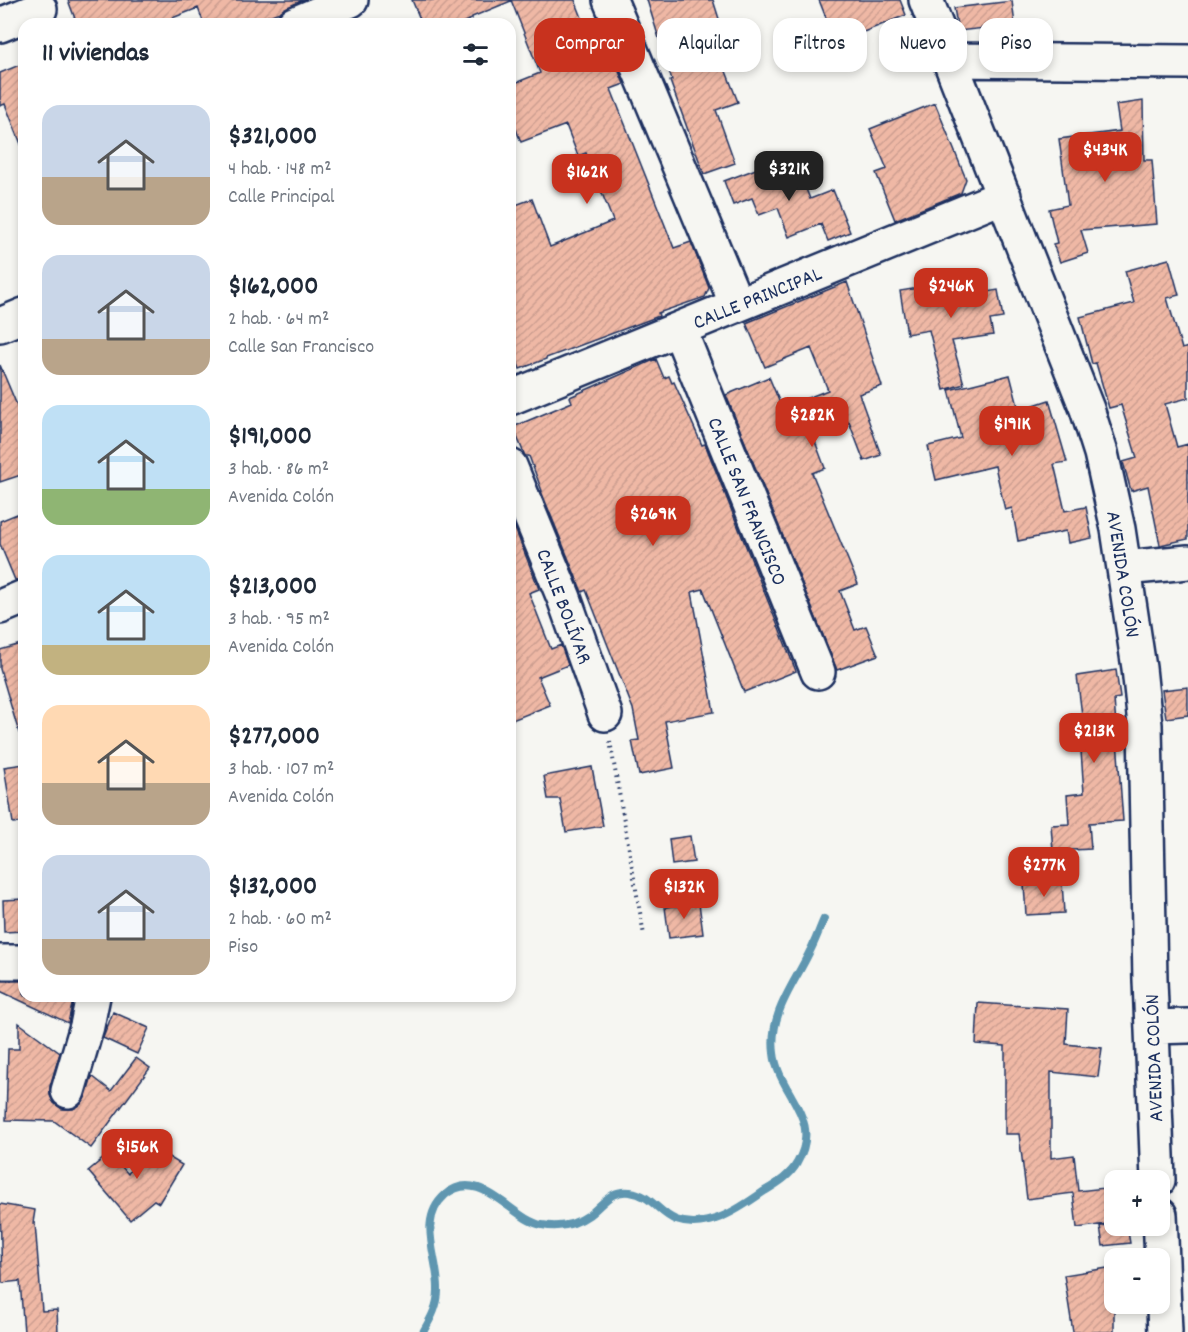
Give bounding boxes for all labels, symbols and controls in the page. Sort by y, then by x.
chip: Comprar [534,18,645,72]
chip: Alquilar [657,18,761,72]
chip: Filtros [773,18,867,72]
chip: Nuevo [879,18,967,72]
chip: Piso [979,18,1053,72]
text: 11 viviendas [42,36,149,73]
icon: filters [459,38,492,71]
text: $321,000 [228,119,317,156]
icon: home [90,129,162,201]
pin: $434K [1063,132,1147,183]
text: $434K [1083,137,1127,165]
pin: $321K [747,151,831,202]
pin: $162K [545,154,629,205]
text: 4 hab. · 148 m² [228,156,331,184]
text: $321K [768,156,810,184]
text: $162K [566,159,608,187]
text: Calle Principal [228,184,335,212]
street label: CALLE PRINCIPAL [689,260,827,339]
pin: $246K [909,268,993,319]
text: $162,000 [228,269,318,306]
text: $246K [928,273,974,301]
icon: home [90,279,162,351]
text: 2 hab. · 64 m² [228,306,329,334]
text: Calle San Francisco [228,334,374,362]
pin: $282K [770,397,854,448]
text: $282K [790,402,834,430]
pin: $191K [970,406,1054,457]
text: $191K [993,411,1031,439]
street label: CALLE SAN FRANCISCO [698,413,793,591]
text: $191,000 [228,419,312,456]
icon: home [90,429,162,501]
text: 3 hab. · 86 m² [228,456,329,484]
text: Avenida Colón [228,484,334,512]
pin: $269K [611,496,695,547]
text: $269K [629,501,677,529]
street label: AVENIDA COLÓN [1096,509,1146,640]
street label: CALLE BOLÍVAR [526,545,598,669]
text: $213,000 [228,569,317,606]
icon: home [90,579,162,651]
text: 3 hab. · 95 m² [228,606,330,634]
text: Avenida Colón [228,634,334,662]
pin: $213K [1052,713,1136,764]
text: $213K [1073,718,1115,746]
text: $277,000 [228,719,320,756]
icon: home [90,729,162,801]
text: 3 hab. · 107 m² [228,756,334,784]
text: Avenida Colón [228,784,334,812]
pin: $277K [1002,847,1086,898]
text: $277K [1022,852,1066,880]
text: $132,000 [228,869,317,906]
pin: $132K [642,869,726,920]
text: $132K [663,874,705,902]
icon: home [90,879,162,951]
text: 2 hab. · 60 m² [228,906,332,934]
text: Piso [228,934,258,962]
street label: AVENIDA COLÓN [1139,993,1173,1122]
pin: $156K [95,1129,179,1180]
text: $156K [116,1134,158,1162]
map controls [1104,1170,1170,1314]
button: + [1104,1170,1170,1236]
button: − [1104,1248,1170,1314]

